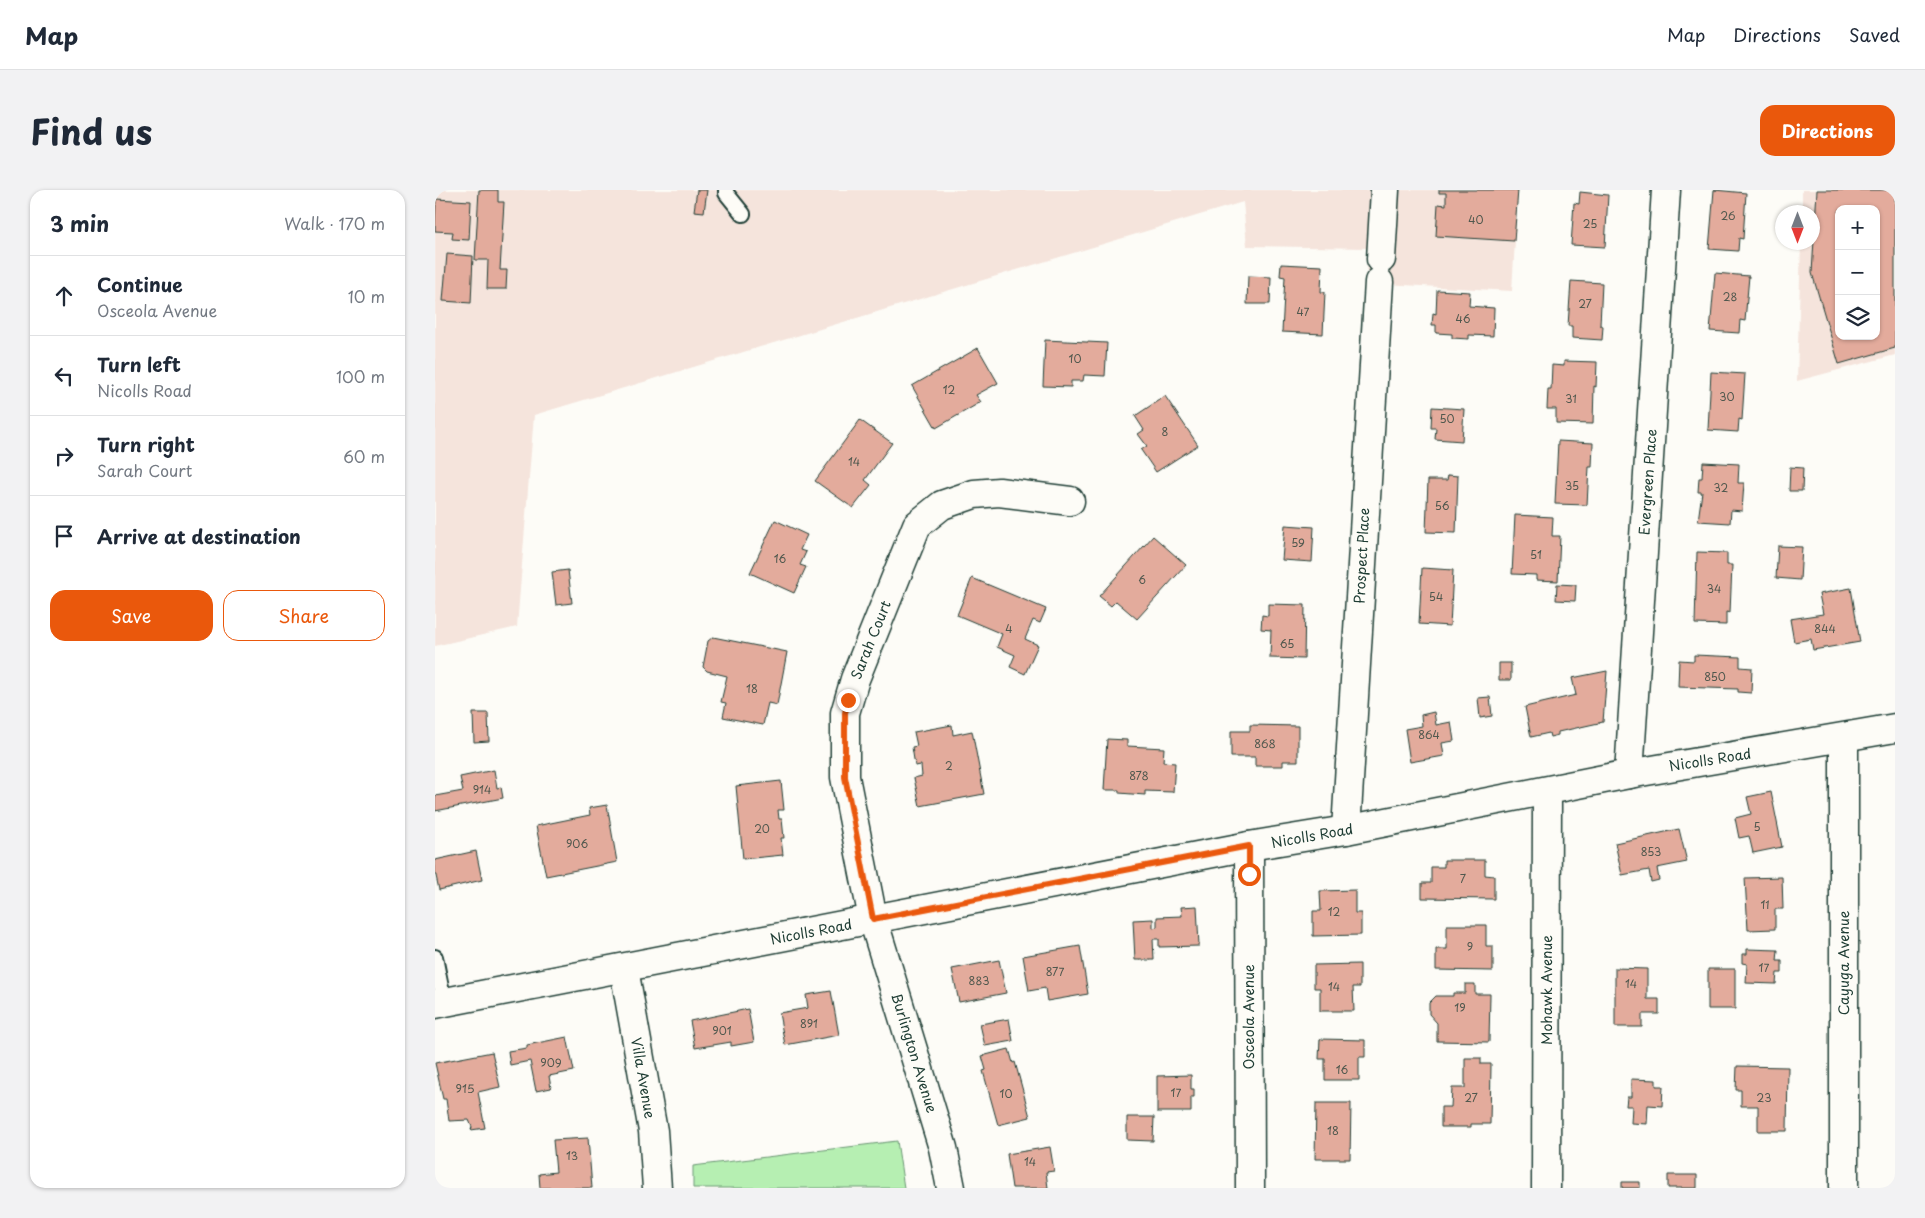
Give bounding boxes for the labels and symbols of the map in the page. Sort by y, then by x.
north arrow [1775,205,1820,250]
house number: 26 [1720,207,1736,224]
house number: 40 [1468,211,1484,228]
house number: 25 [1583,215,1597,232]
house number: 28 [1723,288,1737,305]
house number: 27 [1578,295,1592,312]
house number: 47 [1297,303,1310,320]
house number: 46 [1456,310,1471,327]
house number: 10 [1069,350,1081,367]
house number: 12 [943,381,956,398]
house number: 30 [1719,388,1735,405]
house number: 31 [1565,390,1577,407]
house number: 50 [1439,410,1455,427]
house number: 8 [1162,423,1169,440]
street label: Evergreen Place [1633,428,1662,536]
house number: 14 [848,453,860,470]
house number: 35 [1565,477,1579,494]
house number: 32 [1714,479,1729,496]
house number: 56 [1435,497,1450,514]
street label: Prospect Place [1348,507,1375,605]
house number: 59 [1291,534,1305,551]
house number: 51 [1530,546,1542,563]
house number: 16 [774,550,787,567]
house number: 6 [1138,571,1146,588]
house number: 34 [1707,580,1721,597]
house number: 54 [1429,588,1443,605]
street label: Sarah Court [845,597,896,682]
house number: 4 [1005,620,1013,637]
house number: 844 [1814,620,1836,637]
house number: 65 [1280,635,1294,652]
house number: 850 [1704,668,1726,685]
house number: 18 [746,680,758,697]
route end [837,689,860,712]
house number: 864 [1418,726,1440,743]
house number: 868 [1254,735,1276,752]
street label: Nicolls Road [1667,743,1753,776]
house number: 2 [945,757,953,774]
house number: 878 [1129,767,1149,784]
house number: 914 [473,781,491,798]
street label: Nicolls Road [1269,818,1355,853]
house number: 5 [1753,818,1761,835]
house number: 20 [754,820,770,837]
house number: 906 [566,835,588,852]
house number: 853 [1641,843,1661,860]
route start [1238,863,1261,886]
house number: 7 [1460,870,1466,887]
house number: 11 [1760,896,1770,913]
house number: 12 [1328,903,1341,920]
street label: Cayuga Avenue [1833,910,1854,1015]
street label: Nicolls Road [768,913,854,950]
street label: Mohawk Avenue [1536,935,1557,1045]
house number: 9 [1467,938,1473,955]
house number: 17 [1759,959,1770,976]
house number: 877 [1046,963,1064,980]
street label: Osceola Avenue [1238,964,1259,1070]
house number: 883 [969,972,989,989]
house number: 14 [1625,975,1637,992]
house number: 14 [1328,978,1340,995]
street label: Burlington Avenue [886,990,943,1116]
house number: 19 [1454,999,1466,1016]
house number: 891 [800,1015,818,1032]
house number: 901 [712,1022,732,1039]
street label: Villa Avenue [626,1036,661,1120]
house number: 909 [540,1054,562,1071]
house number: 16 [1336,1061,1349,1078]
house number: 915 [456,1080,474,1097]
house number: 17 [1171,1084,1182,1101]
house number: 10 [1000,1085,1012,1102]
house number: 27 [1464,1089,1478,1106]
house number: 23 [1757,1089,1771,1106]
house number: 18 [1327,1122,1339,1139]
house number: 13 [566,1147,578,1164]
house number: 14 [1024,1153,1036,1170]

